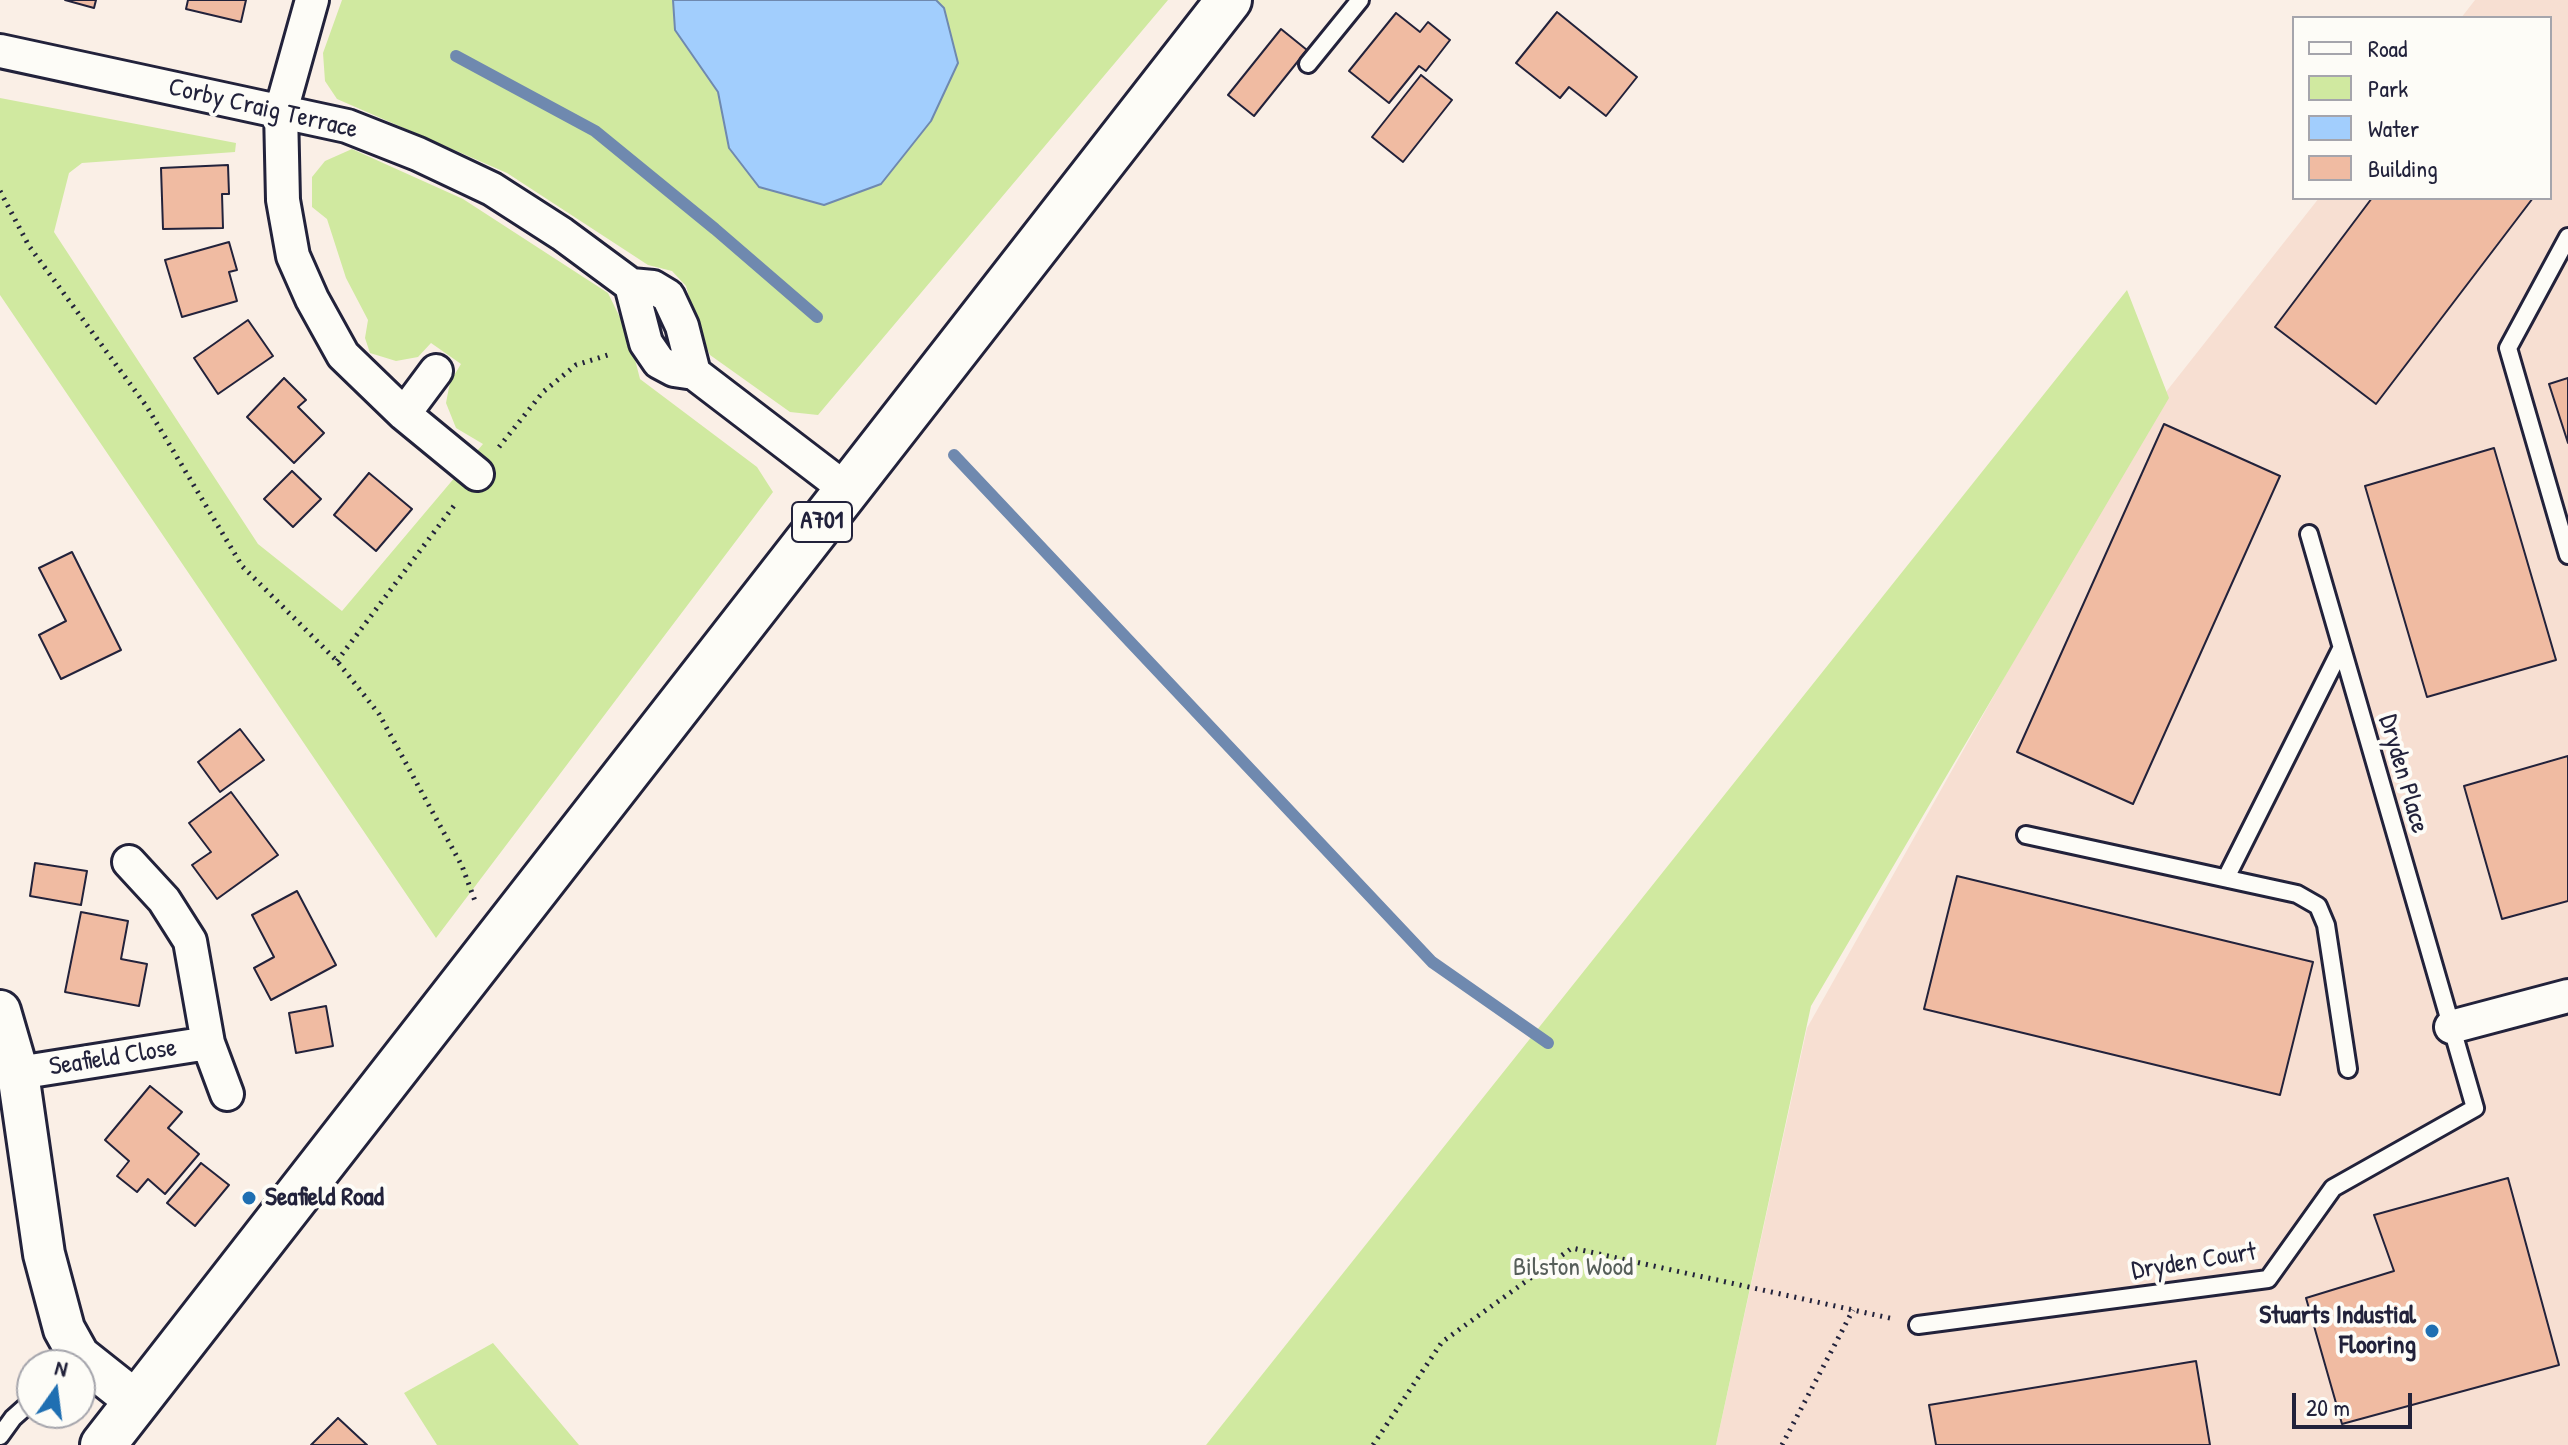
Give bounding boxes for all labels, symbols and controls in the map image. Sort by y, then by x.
legend [2292,16,2552,200]
text: Road [2368,32,2407,64]
street label: Corby Craig Terrace [165,72,361,146]
text: Park [2368,72,2408,104]
text: Water [2368,112,2419,144]
text: Building [2368,152,2438,184]
road number: A701 [792,502,852,542]
street label: Dryden Place [2371,711,2435,837]
street label: Seafield Close [47,1033,179,1083]
place label: Seafield Road [265,1182,384,1214]
marker: Seafield Road [240,1189,258,1207]
street label: Dryden Court [2130,1237,2258,1287]
park label: Bilston Wood [1513,1252,1633,1284]
place label: Stuarts Industial Flooring [2259,1300,2416,1362]
marker: Stuarts Industial Flooring [2423,1322,2441,1340]
north arrow [16,1349,96,1429]
text: N [52,1352,71,1384]
scale bar [2296,1377,2416,1427]
text: 20 m [2306,1391,2350,1423]

